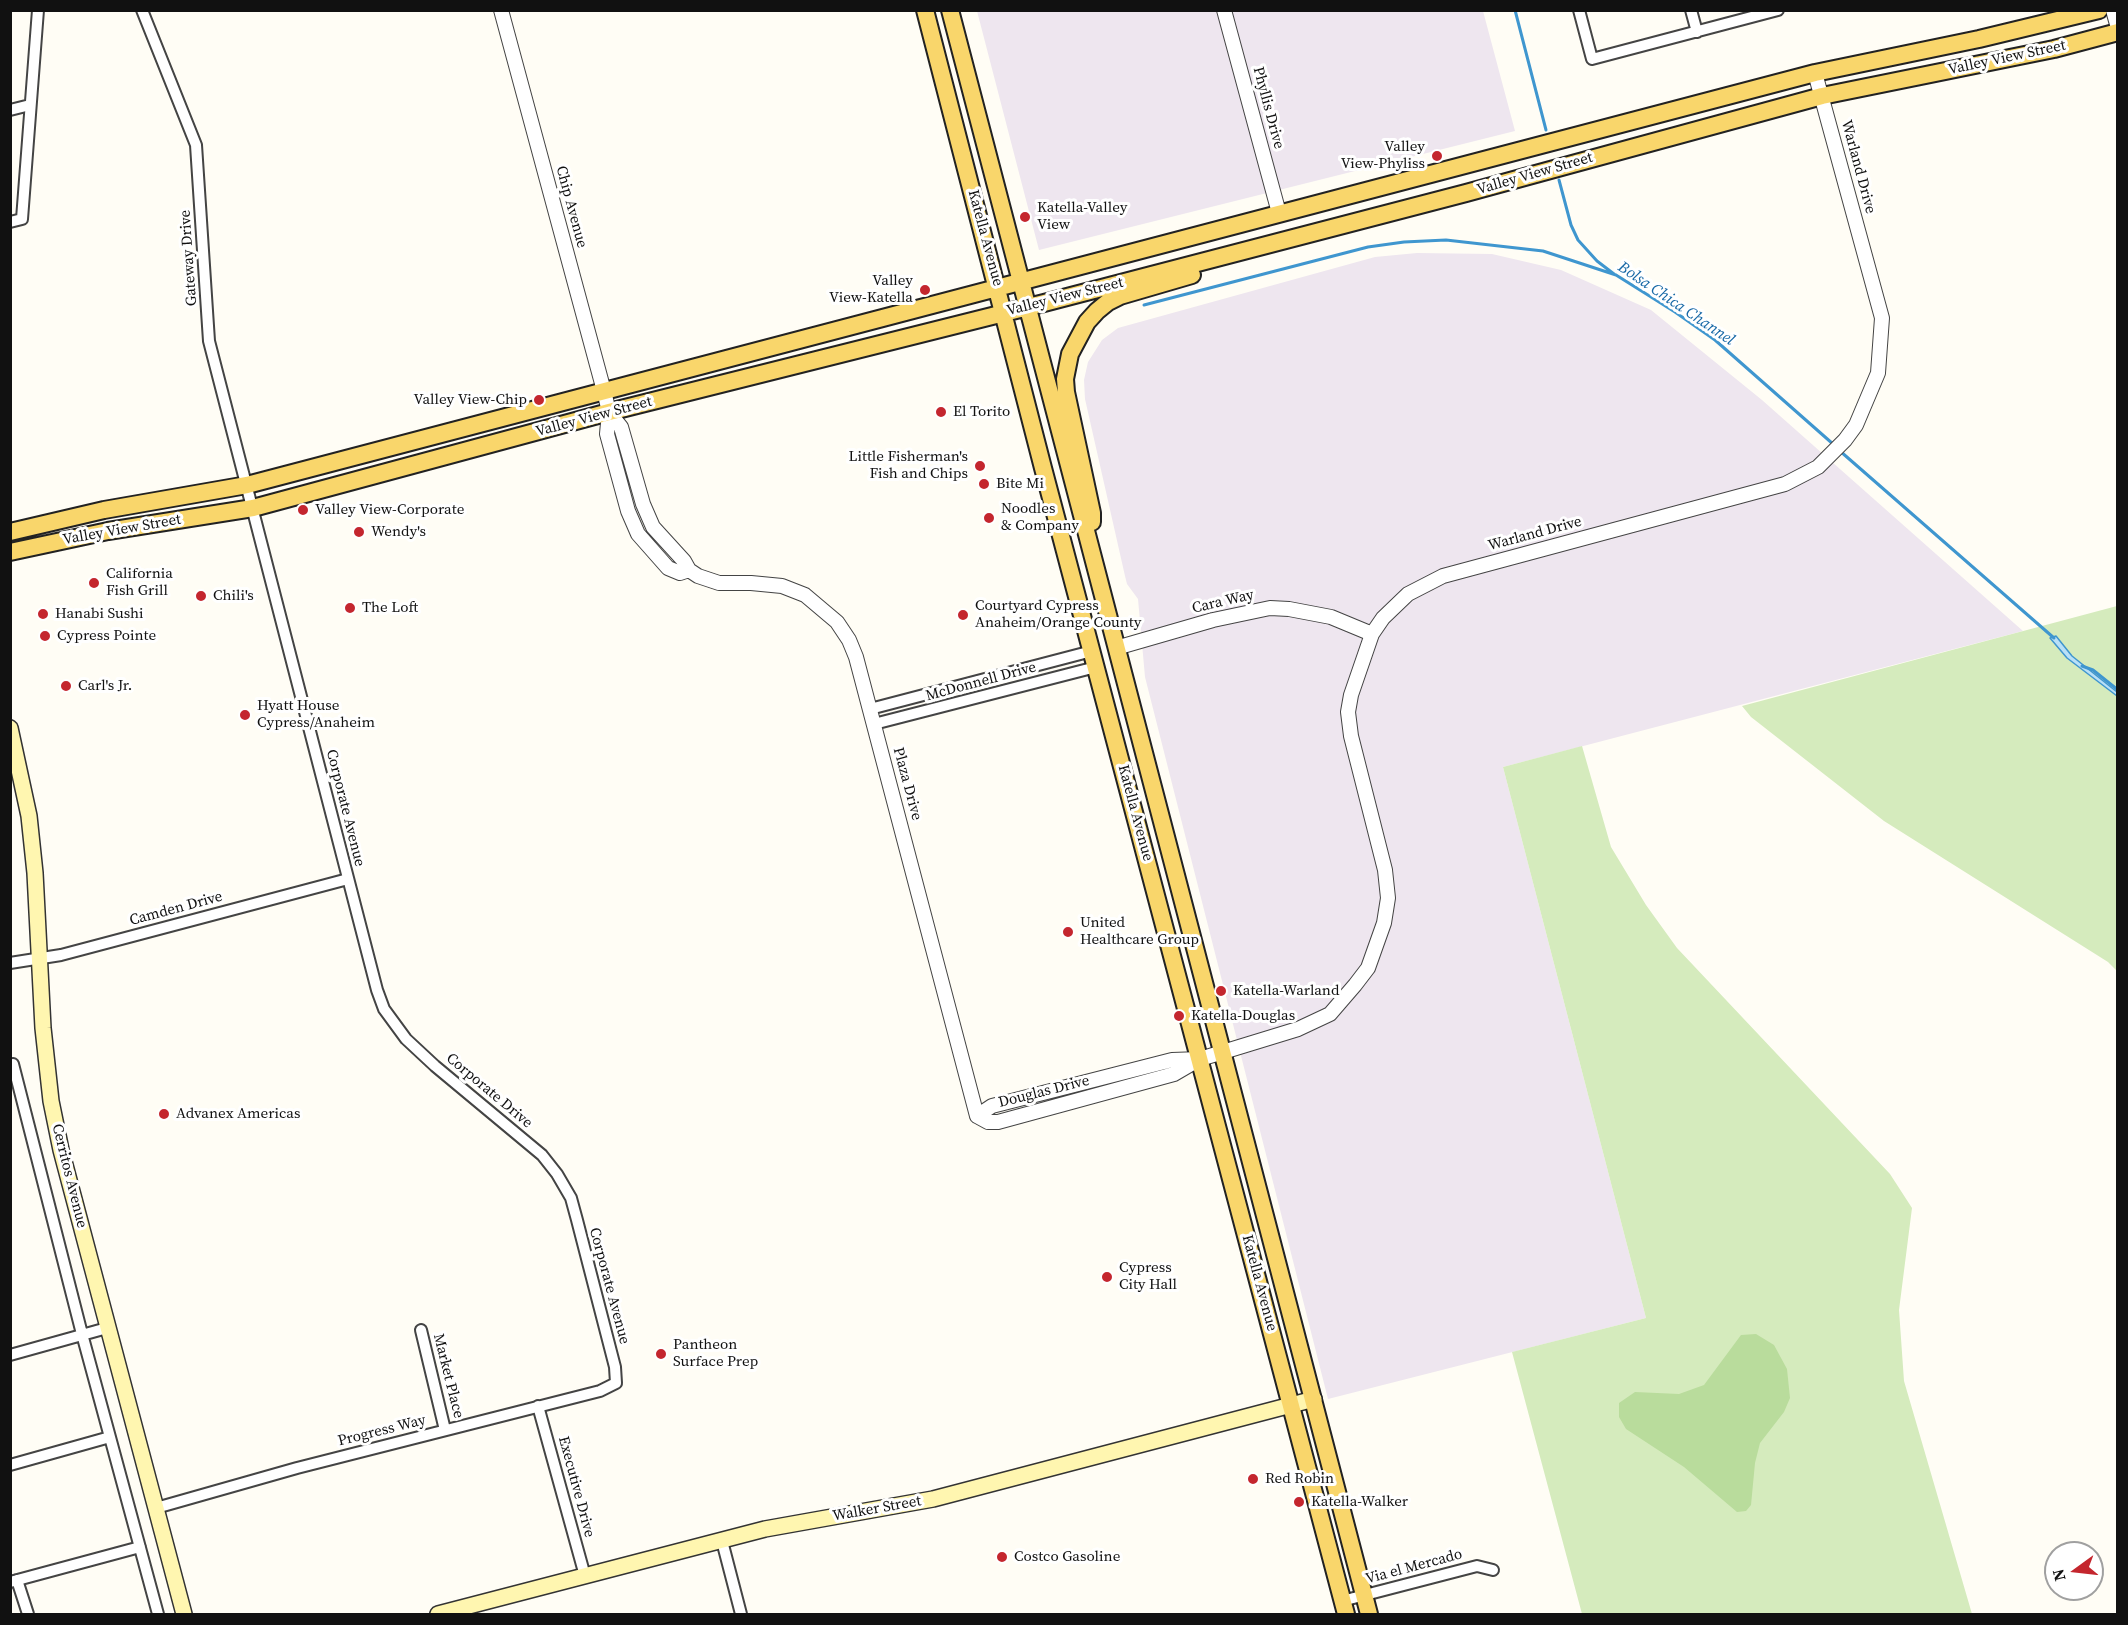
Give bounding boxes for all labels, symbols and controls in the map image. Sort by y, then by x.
street label: Valley View Street [1947,37,2067,79]
street label: Phyllis Drive [1248,65,1288,151]
street label: Warland Drive [1837,118,1879,216]
place label: Valley View-Phyliss [1341,138,1425,173]
marker: Valley View-Phyliss [1430,149,1444,163]
street label: Valley View Street [1475,149,1595,199]
street label: Chip Avenue [551,164,591,250]
street label: Katella Avenue [963,188,1007,288]
place label: Katella-Valley View [1037,199,1127,234]
street label: Gateway Drive [177,209,201,307]
marker: Katella-Valley View [1018,210,1032,224]
water label: Bolsa Chica Channel [1614,258,1738,350]
place label: Valley View-Katella [829,272,913,307]
street label: Valley View Street [1005,274,1125,320]
marker: Valley View-Katella [918,283,932,297]
place label: Valley View-Chip [414,391,527,409]
marker: Valley View-Chip [532,393,546,407]
street label: Valley View Street [534,393,654,441]
place label: El Torito [953,403,1010,421]
marker: El Torito [934,405,948,419]
place label: Little Fisherman's Fish and Chips [849,448,968,483]
marker: Little Fisherman's Fish and Chips [973,459,987,473]
place label: Bite Mi [996,475,1044,493]
marker: Bite Mi [977,477,991,491]
place label: Noodles & Company [1001,500,1079,535]
place label: Valley View-Corporate [315,501,464,519]
marker: Valley View-Corporate [296,503,310,517]
street label: Valley View Street [62,511,182,549]
marker: Noodles & Company [982,511,996,525]
street label: Warland Drive [1486,513,1584,555]
place label: Wendy's [371,523,426,541]
marker: Wendy's [352,525,366,539]
place label: California Fish Grill [106,565,173,600]
marker: California Fish Grill [87,576,101,590]
street label: Cara Way [1190,586,1256,618]
place label: Chili's [213,587,254,605]
marker: Chili's [194,589,208,603]
place label: Courtyard Cypress Anaheim/Orange County [975,597,1141,632]
place label: The Loft [362,599,418,617]
marker: The Loft [343,601,357,615]
place label: Hanabi Sushi [55,605,144,623]
marker: Hanabi Sushi [36,607,50,621]
marker: Courtyard Cypress Anaheim/Orange County [956,608,970,622]
place label: Cypress Pointe [57,627,156,645]
marker: Cypress Pointe [38,629,52,643]
street label: McDonnell Drive [924,659,1038,705]
place label: Carl's Jr. [78,677,132,695]
marker: Carl's Jr. [59,679,73,693]
place label: Hyatt House Cypress/Anaheim [257,697,375,732]
marker: Hyatt House Cypress/Anaheim [238,708,252,722]
street label: Plaza Drive [889,745,925,823]
street label: Corporate Avenue [322,748,368,868]
street label: Katella Avenue [1113,763,1157,863]
street label: Camden Drive [128,888,224,930]
place label: United Healthcare Group [1080,914,1199,949]
marker: United Healthcare Group [1061,925,1075,939]
place label: Katella-Warland [1233,982,1339,1000]
marker: Katella-Warland [1214,984,1228,998]
place label: Katella-Douglas [1191,1007,1295,1025]
marker: Katella-Douglas [1172,1009,1186,1023]
street label: Corporate Drive [442,1050,536,1132]
street label: Douglas Drive [997,1072,1091,1112]
place label: Advanex Americas [176,1105,300,1123]
marker: Advanex Americas [157,1107,171,1121]
street label: Cerritos Avenue [47,1122,91,1230]
street label: Corporate Avenue [585,1226,633,1346]
street label: Katella Avenue [1237,1233,1281,1333]
place label: Cypress City Hall [1119,1259,1177,1294]
marker: Cypress City Hall [1100,1270,1114,1284]
street label: Market Place [429,1332,467,1420]
place label: Pantheon Surface Prep [673,1336,758,1371]
marker: Pantheon Surface Prep [654,1347,668,1361]
street label: Progress Way [336,1411,428,1451]
street label: Executive Drive [554,1434,598,1540]
place label: Red Robin [1265,1470,1334,1488]
marker: Red Robin [1246,1472,1260,1486]
street label: Walker Street [831,1492,923,1526]
place label: Katella-Walker [1311,1493,1408,1511]
marker: Katella-Walker [1292,1495,1306,1509]
north arrow [2044,1541,2104,1601]
street label: Via el Mercado [1364,1545,1464,1589]
place label: Costco Gasoline [1014,1548,1120,1566]
marker: Costco Gasoline [995,1550,1009,1564]
text: N [2046,1567,2071,1584]

